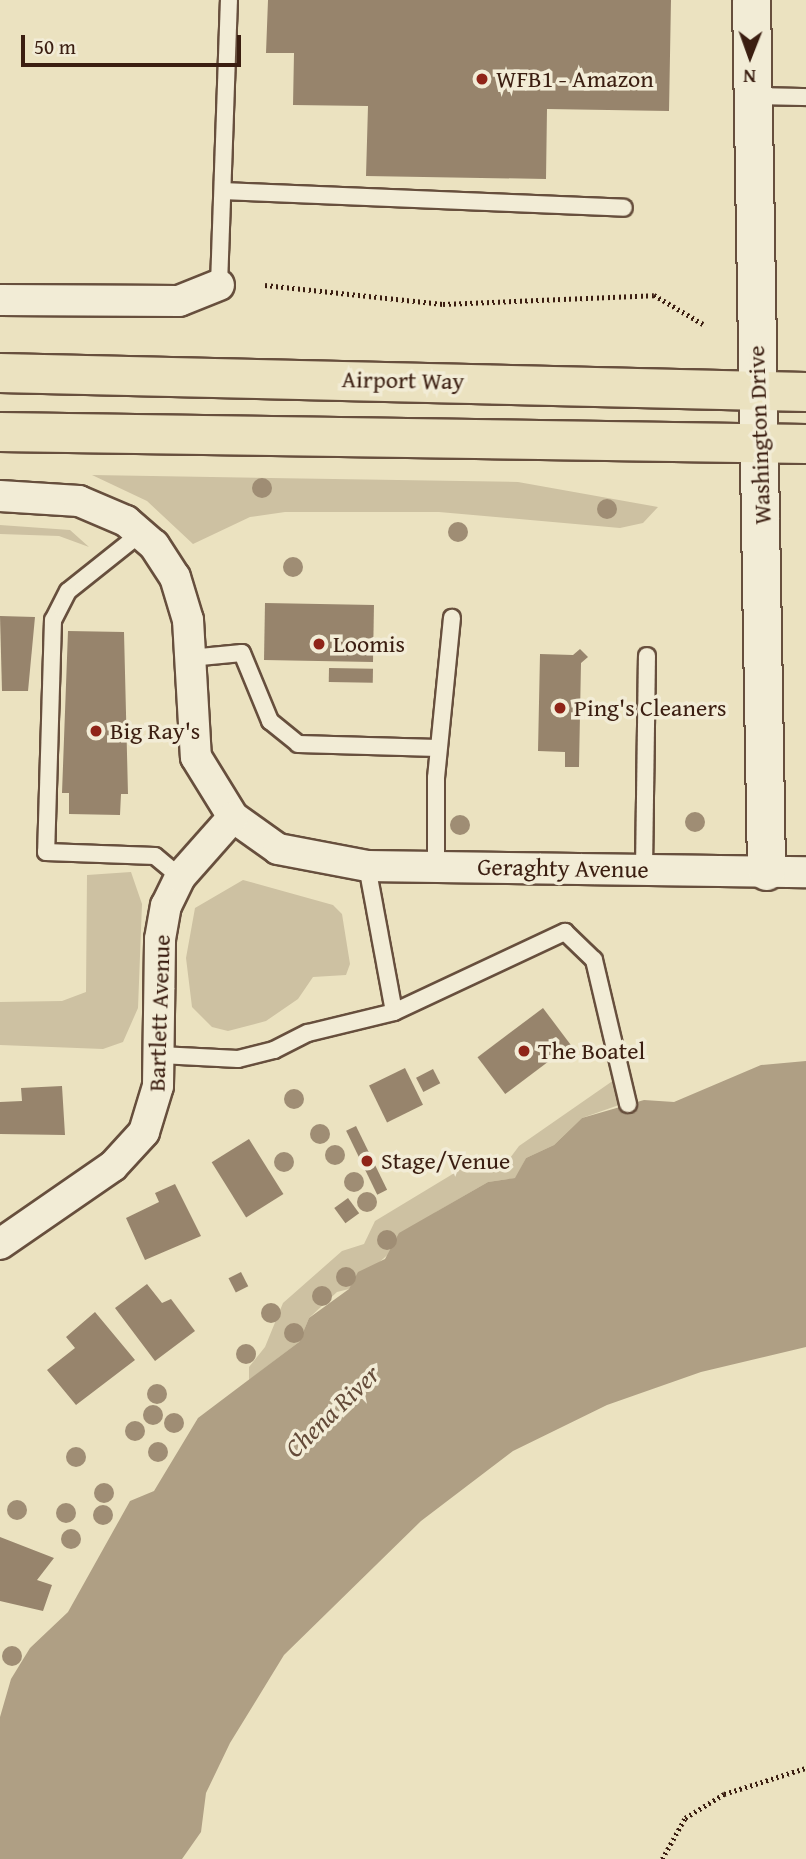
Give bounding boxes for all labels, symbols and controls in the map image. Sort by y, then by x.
scale bar [24,21,245,65]
north arrow [715,21,785,91]
text: 50 m [34,31,76,62]
text: N [743,63,756,91]
place label: WFB1 - Amazon [496,65,654,93]
marker: WFB1 - Amazon [474,71,490,87]
street label: Washington Drive [741,345,777,525]
street label: Airport Way [341,365,465,395]
place label: Loomis [333,630,405,658]
marker: Loomis [311,636,327,652]
place label: Ping's Cleaners [574,694,727,722]
marker: Ping's Cleaners [552,700,568,716]
place label: Big Ray's [110,717,200,745]
marker: Big Ray's [88,723,104,739]
street label: Geraghty Avenue [477,852,649,884]
street label: Bartlett Avenue [142,934,176,1092]
place label: The Boatel [538,1037,645,1065]
marker: The Boatel [516,1043,532,1059]
place label: Stage/Venue [381,1147,510,1175]
marker: Stage/Venue [359,1153,375,1169]
water label: Chena River [278,1358,386,1464]

